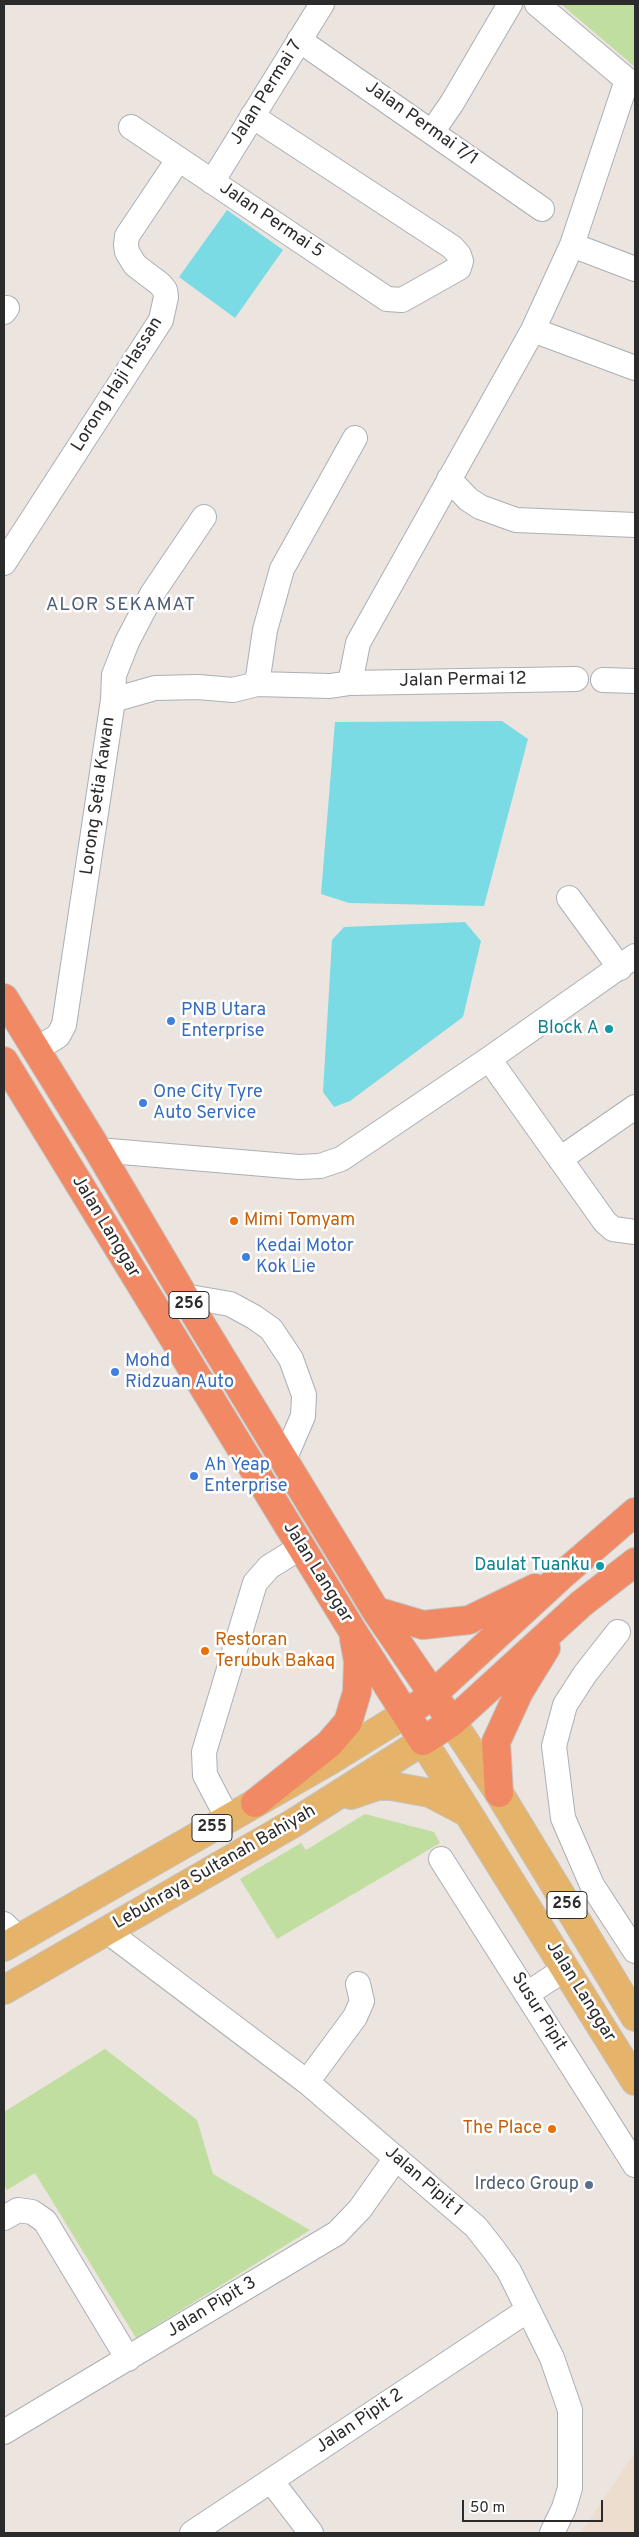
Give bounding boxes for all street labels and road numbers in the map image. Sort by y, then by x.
street label: Jalan Permai 7 [226,37,308,149]
street label: Jalan Permai 7/1 [360,77,482,171]
street label: Jalan Permai 5 [215,178,327,264]
street label: Lorong Haji Hassan [68,314,168,456]
street label: Jalan Permai 12 [399,669,527,693]
street label: Lorong Setia Kawan [77,716,121,876]
street label: Jalan Langgar [66,1172,144,1282]
road number: 256 [169,1292,209,1318]
street label: Jalan Langgar [277,1518,357,1628]
street label: Lebuhraya Sultanah Bahiyah [110,1801,320,1935]
road number: 255 [192,1815,232,1842]
road number: 256 [547,1892,587,1918]
street label: Jalan Langgar [540,1937,620,2047]
street label: Susur Pipit [505,1969,571,2055]
street label: Jalan Pipit 1 [380,2142,466,2222]
street label: Jalan Pipit 3 [163,2273,261,2343]
street label: Jalan Pipit 2 [312,2385,408,2459]

